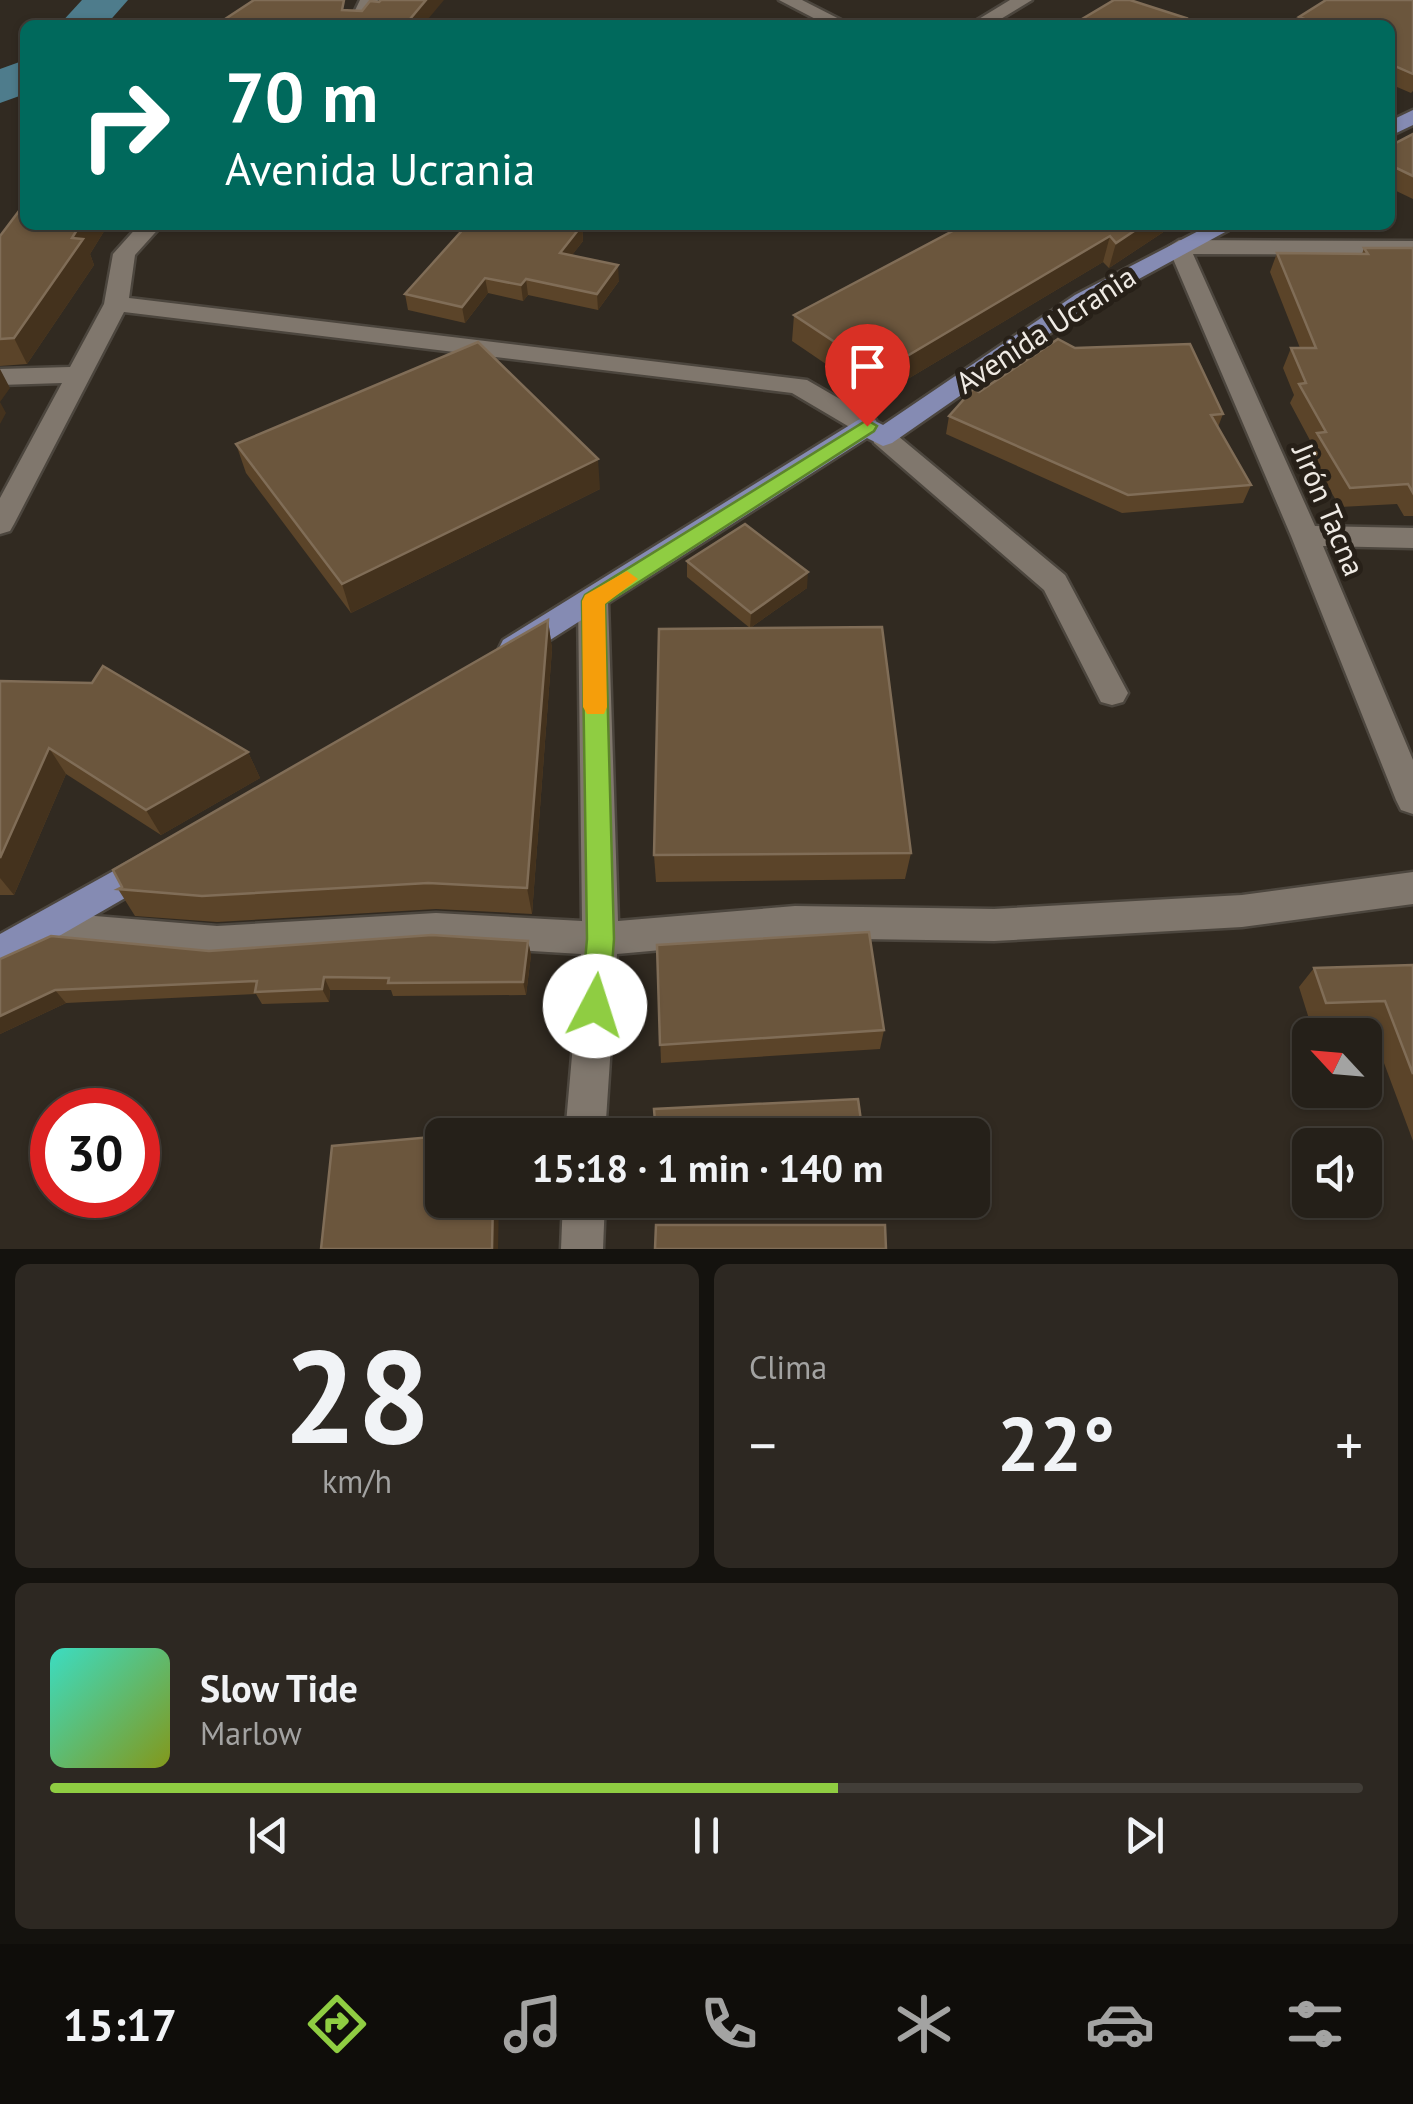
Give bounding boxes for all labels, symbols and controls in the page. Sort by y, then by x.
text: 70 m [225,51,378,141]
icon: right [60,60,190,190]
text: Avenida Ucrania [225,139,535,197]
street label: Avenida Ucrania [948,256,1143,401]
pin [825,324,910,427]
icon: arrive [840,339,895,394]
street label: Jirón Tacna [1283,436,1375,581]
position arrow [543,954,647,1058]
north arrow [1292,1018,1382,1108]
map controls [1292,1018,1382,1218]
speed limit sign: 30 [30,1088,160,1218]
button: sound [1292,1128,1382,1218]
text: 15:18 · 1 min · 140 m [532,1143,883,1192]
text: 28 [283,1311,431,1479]
text: Clima [749,1346,827,1388]
text: 22° [997,1395,1115,1492]
text: − [749,1409,777,1480]
text: + [1335,1409,1363,1480]
text: km/h [322,1460,392,1502]
text: Slow Tide [200,1663,358,1712]
text: Marlow [200,1712,302,1754]
icon: previous [241,1808,296,1863]
icon: pause [679,1808,734,1863]
icon: next [1117,1808,1172,1863]
icon: directions [302,1989,372,2059]
icon: music [498,1989,568,2059]
icon: phone [694,1989,764,2059]
icon: climate [889,1989,959,2059]
icon: car [1085,1989,1155,2059]
icon: filters [1280,1989,1350,2059]
text: 15:17 [63,1995,177,2053]

